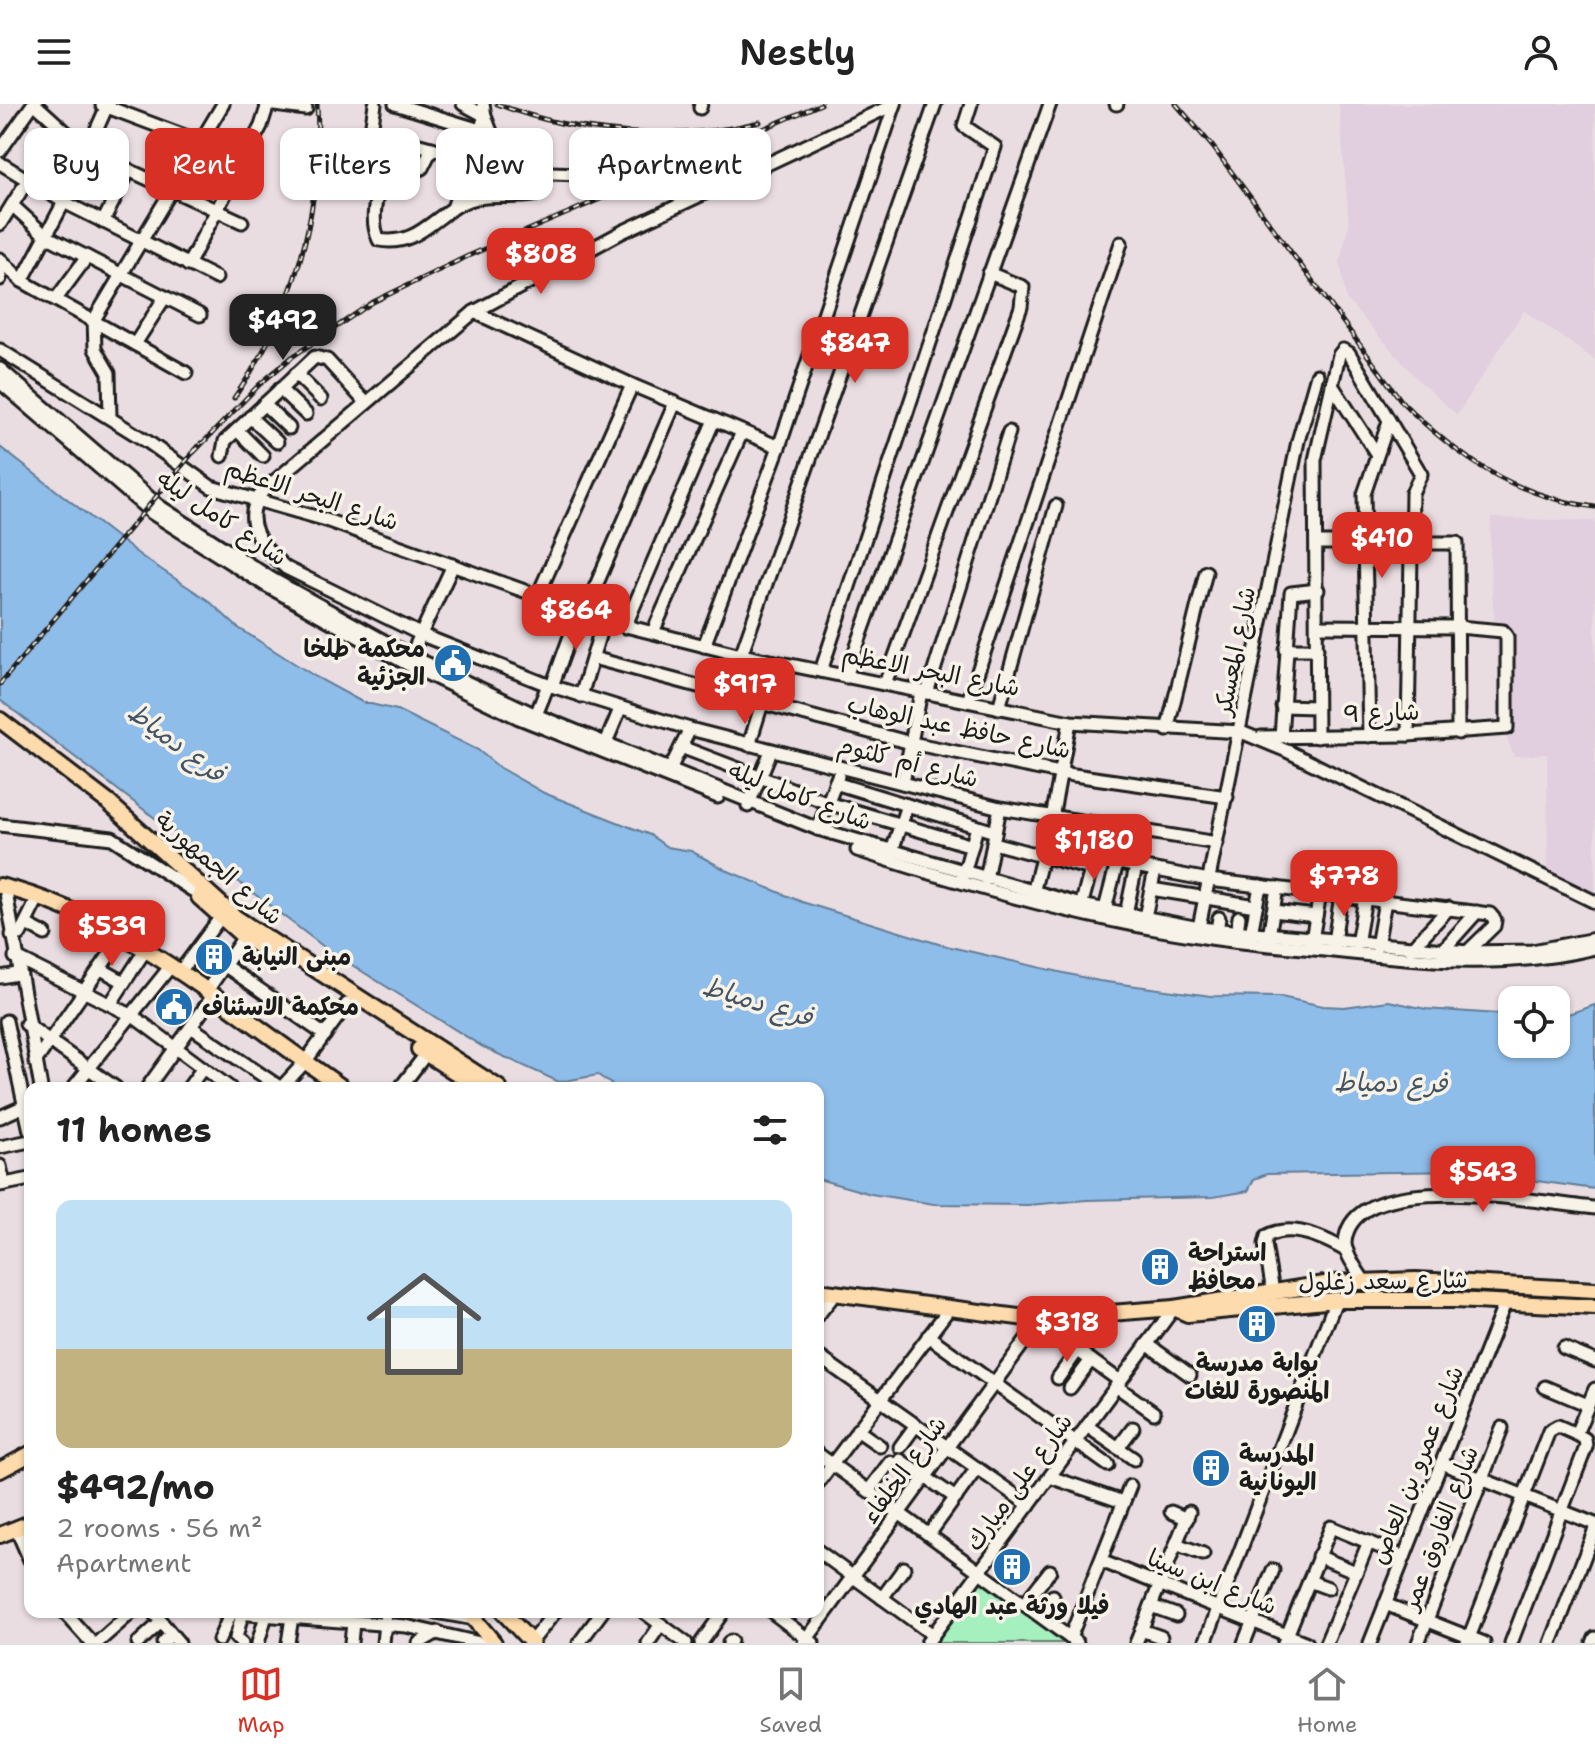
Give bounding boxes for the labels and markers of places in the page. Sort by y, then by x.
pin: $808 [494,228,588,296]
pin: $492 [236,294,330,362]
pin: $847 [808,317,902,385]
pin: $410 [1335,512,1429,580]
pin: $864 [529,584,623,652]
place label: محكمة طلخا الجزئية [303,633,425,693]
public building icon: محكمة طلخا الجزئية [432,642,474,684]
pin: $917 [698,658,792,726]
pin: $1,180 [1029,814,1159,882]
pin: $778 [1297,850,1391,918]
pin: $539 [65,900,159,968]
building icon: مبنى النيابة [193,936,235,978]
place label: مبنى النيابة [242,941,351,973]
public building icon: محكمة الاسئناف [153,986,195,1028]
place label: محكمة الاسئناف [202,991,359,1023]
pin: $543 [1436,1146,1530,1214]
place label: استراحة محافظ [1188,1237,1266,1297]
building icon: استراحة محافظ [1139,1246,1181,1288]
pin: $318 [1020,1296,1114,1364]
building icon: بوابة مدرسة المنصورة للغات [1236,1303,1278,1345]
place label: بوابة مدرسة المنصورة للغات [1185,1347,1329,1407]
place label: المدرسة اليونانية [1239,1438,1317,1498]
building icon: المدرسة اليونانية [1190,1447,1232,1489]
building icon: فيلا ورثة عبد الهادي [991,1546,1033,1588]
place label: فيلا ورثة عبد الهادي [915,1590,1109,1624]

